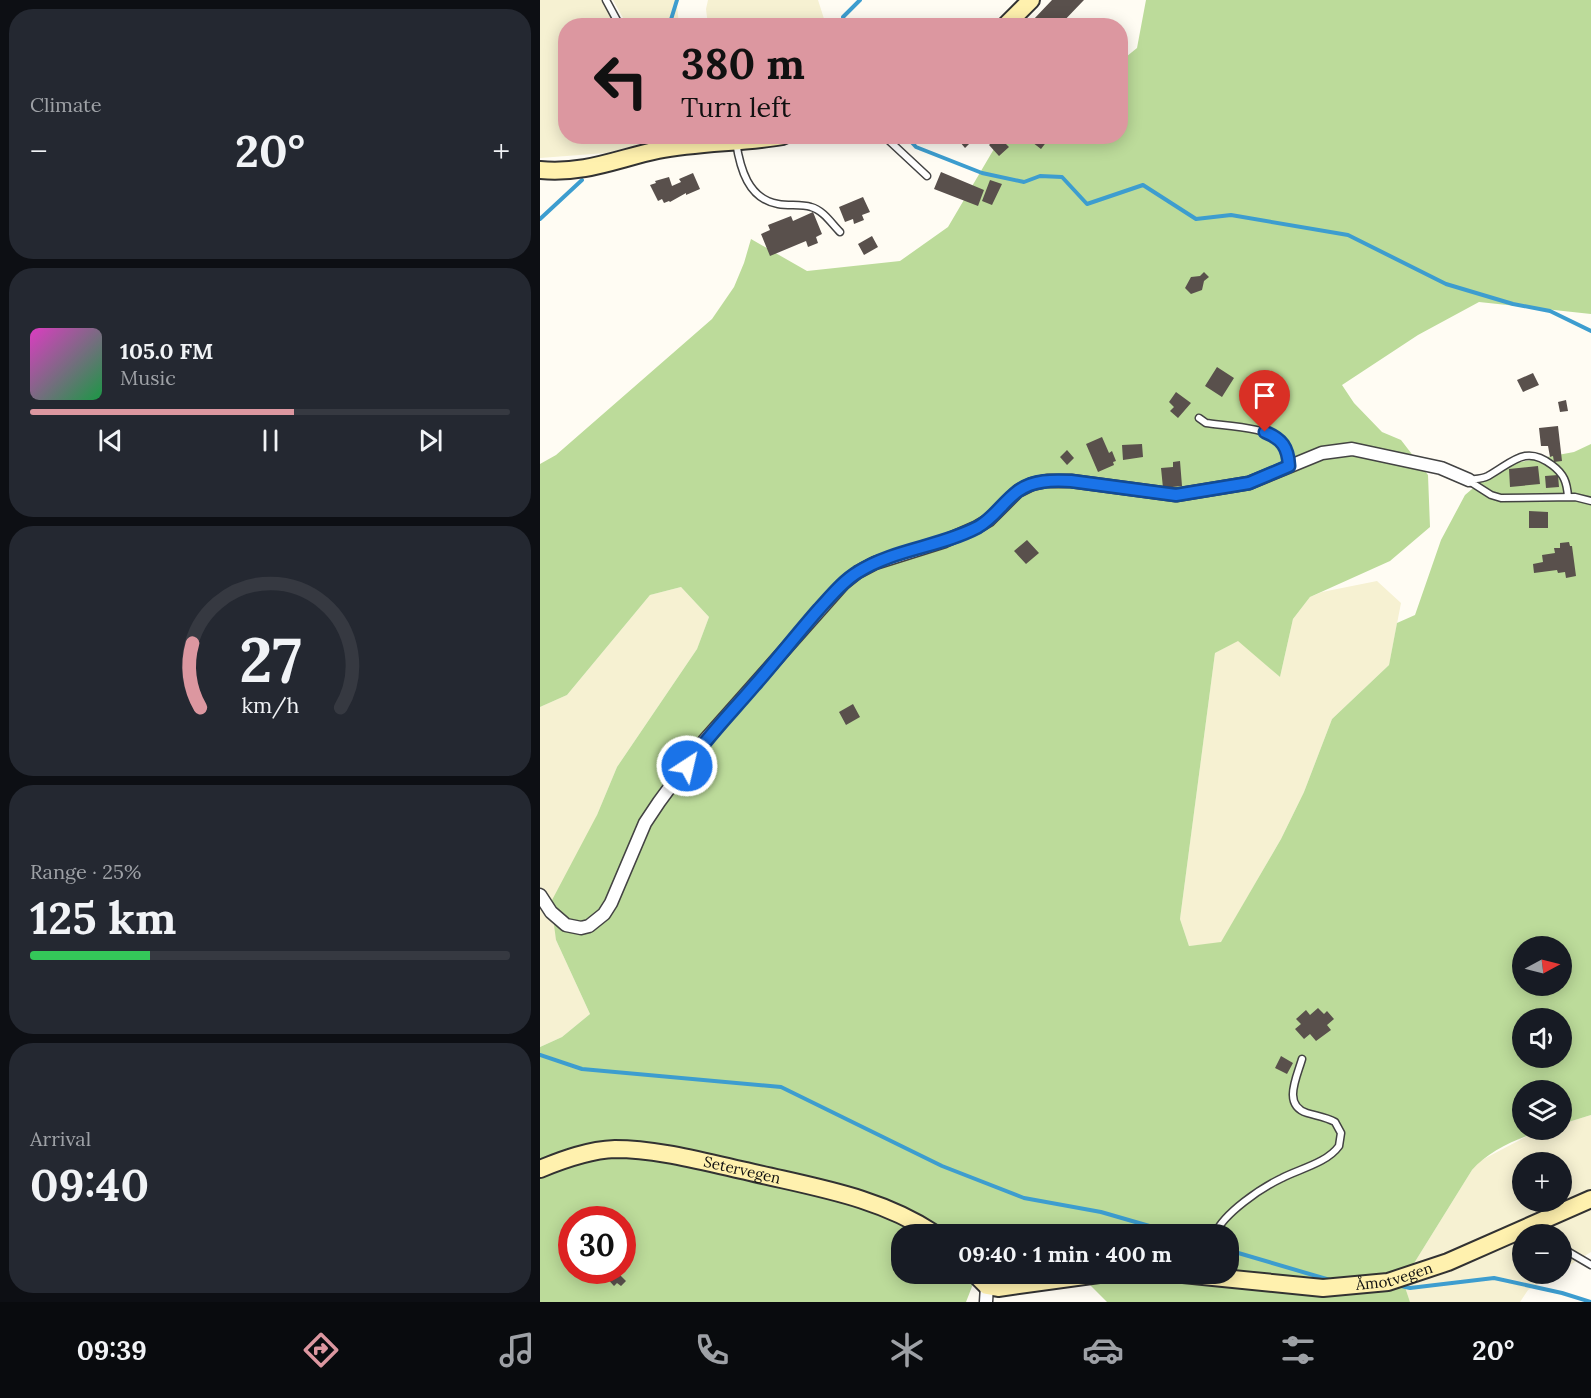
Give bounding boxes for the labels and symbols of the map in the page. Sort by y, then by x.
pin [1239,370,1290,432]
position arrow [655,734,719,798]
north arrow [1512,936,1572,996]
street label: Setervegen [702,1152,782,1188]
speed limit sign: 30 [558,1206,636,1284]
street label: Åmotvegen [1354,1258,1435,1294]

